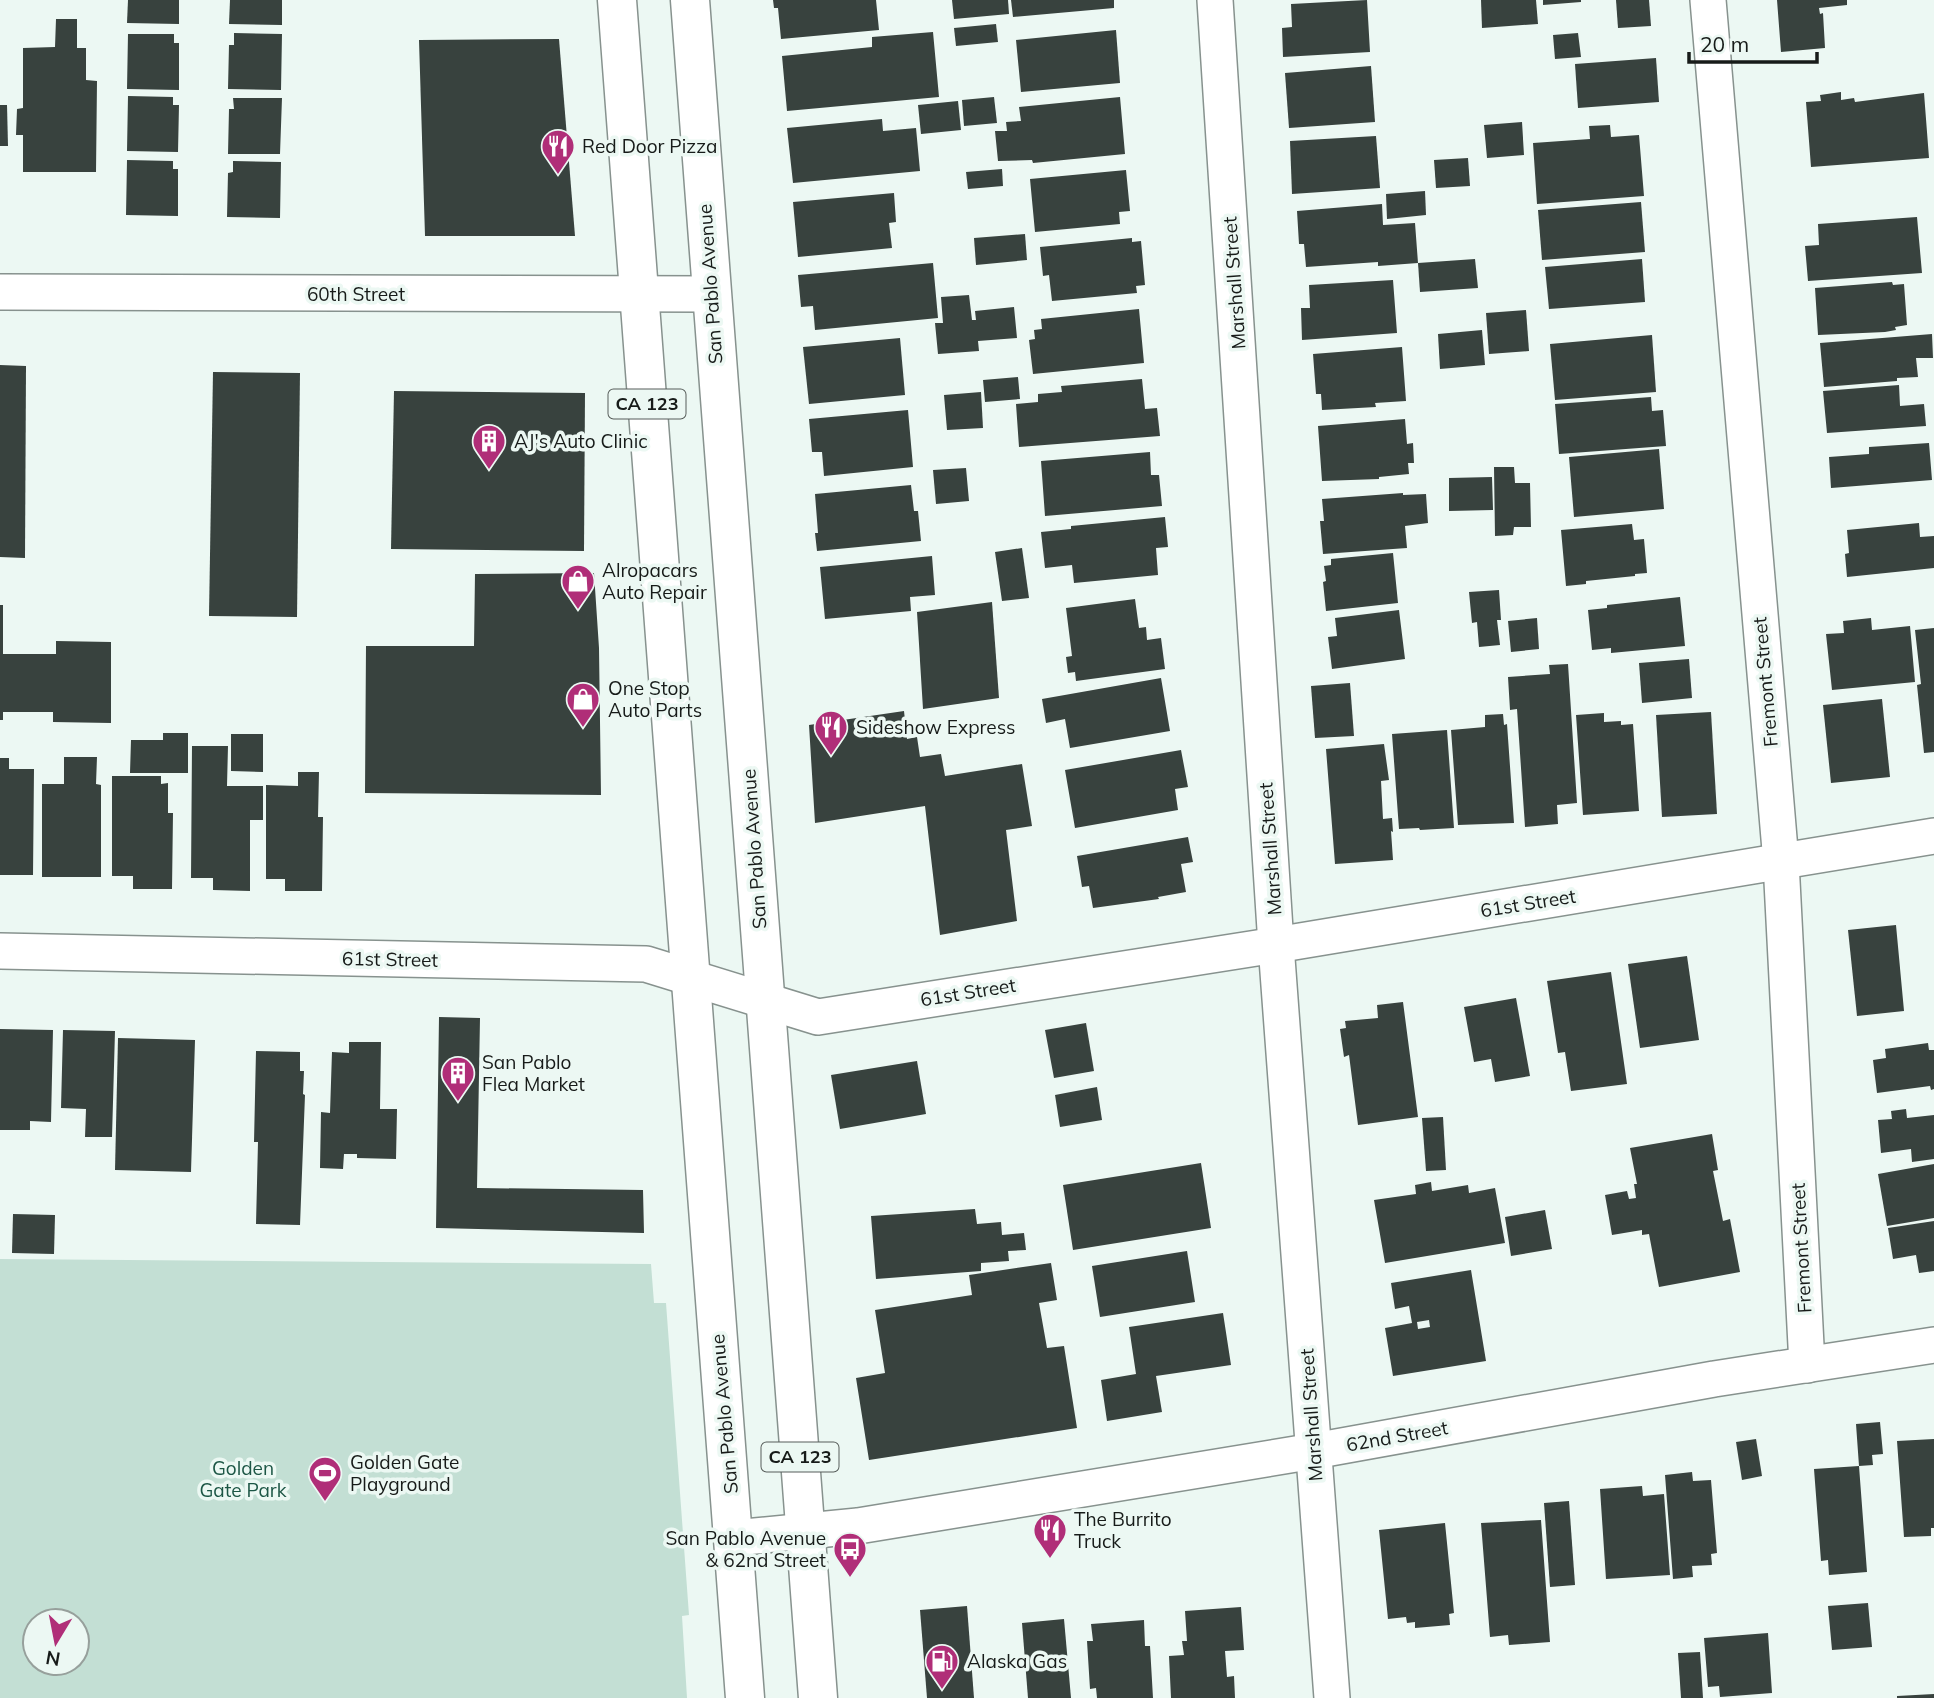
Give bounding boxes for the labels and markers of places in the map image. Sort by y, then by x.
restaurant icon: Red Door Pizza [539,127,577,176]
place label: Red Door Pizza [582,134,717,158]
building icon: AJ's Auto Clinic [470,422,508,471]
place label: AJ's Auto Clinic [514,429,648,453]
place label: Alropacars Auto Repair [602,558,707,604]
shop icon: Alropacars Auto Repair [559,562,597,611]
place label: One Stop Auto Parts [608,676,702,722]
shop icon: One Stop Auto Parts [564,680,602,729]
restaurant icon: Sideshow Express [812,708,850,757]
place label: Sideshow Express [856,715,1016,739]
place label: San Pablo Flea Market [482,1050,585,1096]
building icon: San Pablo Flea Market [439,1054,477,1103]
place label: Golden Gate Playground [350,1450,459,1496]
sports icon: Golden Gate Playground [306,1454,344,1503]
place label: The Burrito Truck [1074,1507,1172,1553]
restaurant icon: The Burrito Truck [1031,1511,1069,1560]
place label: San Pablo Avenue & 62nd Street [665,1526,826,1572]
bus stop icon: San Pablo Avenue & 62nd Street [831,1530,869,1579]
fuel station icon: Alaska Gas [923,1642,961,1691]
place label: Alaska Gas [967,1649,1067,1673]

